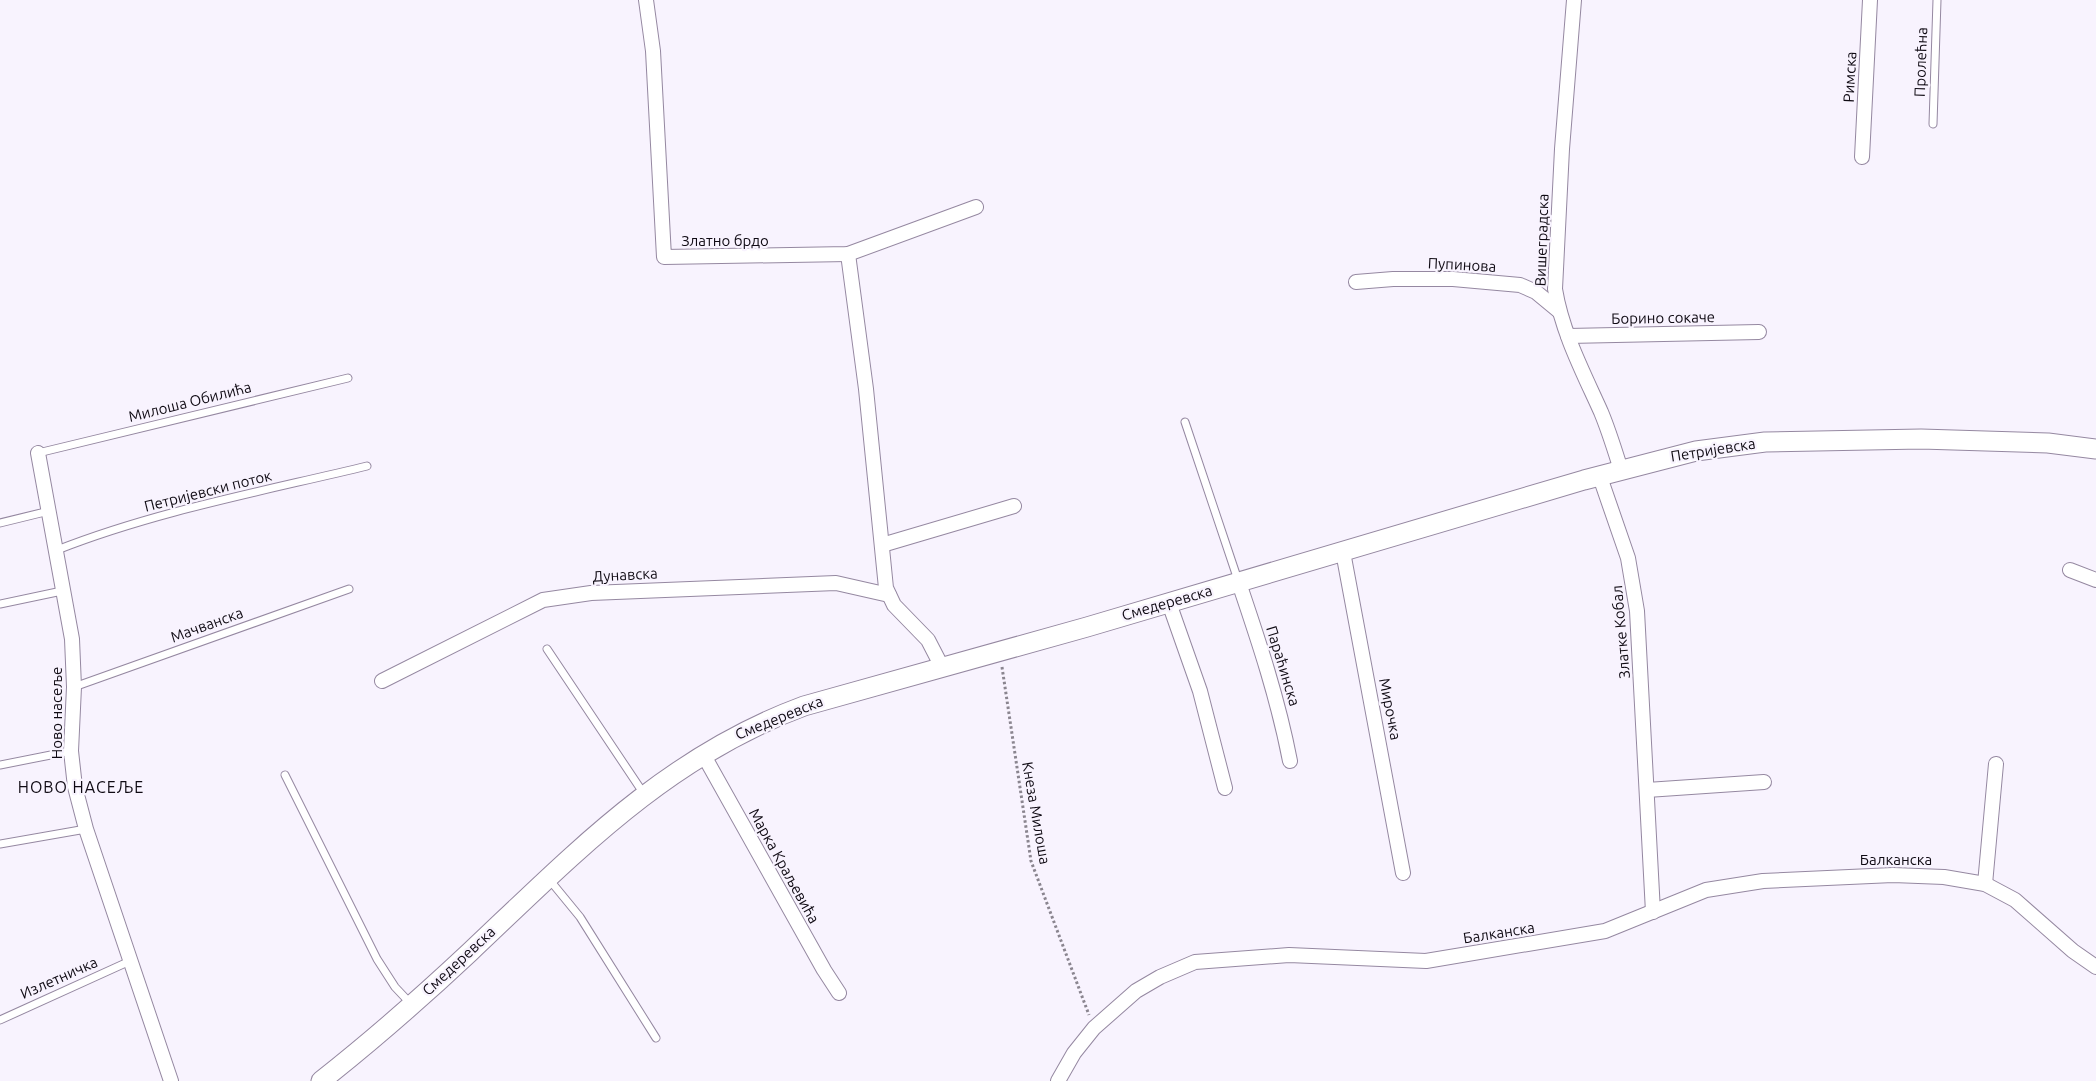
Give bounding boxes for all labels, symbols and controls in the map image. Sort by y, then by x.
street label: Пролећна [1911,27,1930,97]
street label: Римска [1840,51,1859,103]
street label: Вишеградска [1531,193,1552,287]
street label: Златно брдо [681,232,769,249]
street label: Пупинова [1427,254,1497,275]
street label: Борино сокаче [1611,308,1715,327]
street label: Милоша Обилића [127,378,253,425]
street label: Петријевска [1669,434,1756,465]
street label: Петријевски поток [142,466,274,515]
street label: Дунавска [592,564,658,585]
street label: Смедеревска [1120,582,1214,624]
street label: Златке Кобал [1608,585,1633,679]
street label: Мачванска [168,604,245,645]
street label: Параћинска [1263,624,1304,708]
street label: Ново насеље [48,667,65,759]
street label: Мирочка [1376,676,1405,741]
street label: Смедеревска [732,692,825,743]
street label: Кнеза Милоша [1019,760,1054,866]
district label: НОВО НАСЕЉЕ [18,778,144,796]
street label: Марка Краљевића [746,805,823,926]
street label: Балканска [1860,851,1932,868]
street label: Балканска [1462,918,1536,947]
street label: Смедеревска [419,923,499,999]
street label: Излетничка [18,953,100,1002]

